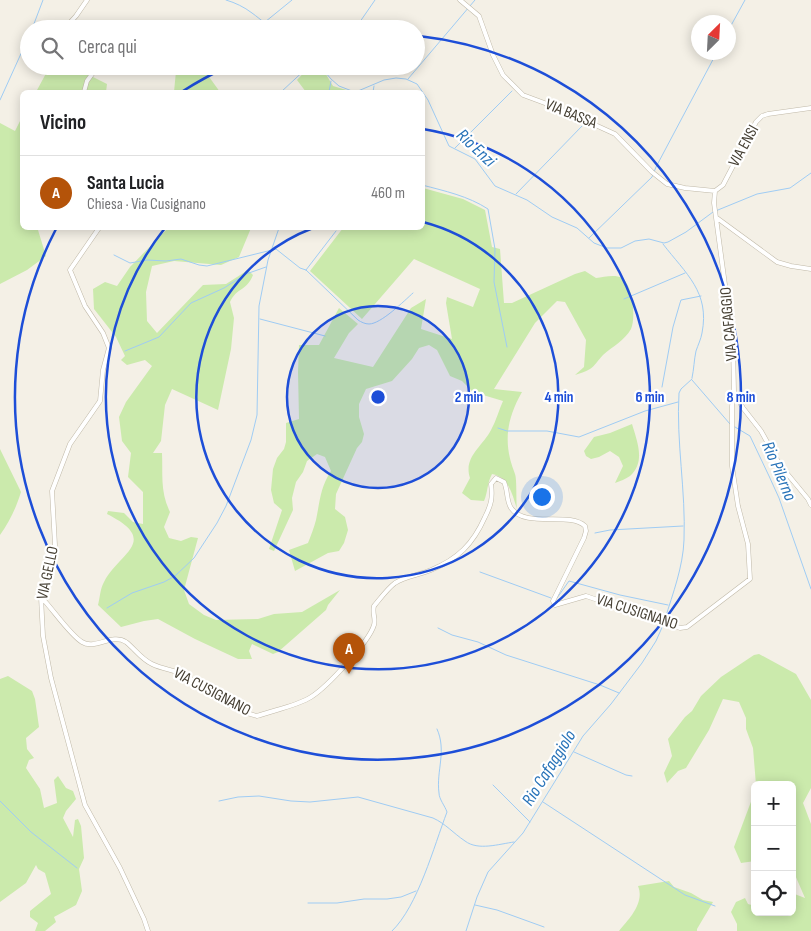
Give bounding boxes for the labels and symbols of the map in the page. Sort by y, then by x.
north arrow [691,15,736,60]
street label: VIA BASSA [542,95,600,133]
street label: VIA ENSI [725,122,763,170]
water label: Rio Enzi [452,125,500,172]
street label: VIA CAFAGGIO [716,286,742,362]
centre of rings [369,388,387,406]
text: 2 min [455,388,483,407]
text: 4 min [545,388,573,407]
text: 6 min [635,388,665,407]
text: 8 min [726,388,756,407]
water label: Rio Pilerno [757,438,801,504]
your location [529,484,555,510]
street label: VIA GELLO [33,545,63,601]
street label: VIA CUSIGNANO [594,590,680,634]
pin: A [333,633,365,674]
street label: VIA CUSIGNANO [170,664,254,720]
water label: Rio Cafaggiolo [518,726,581,810]

